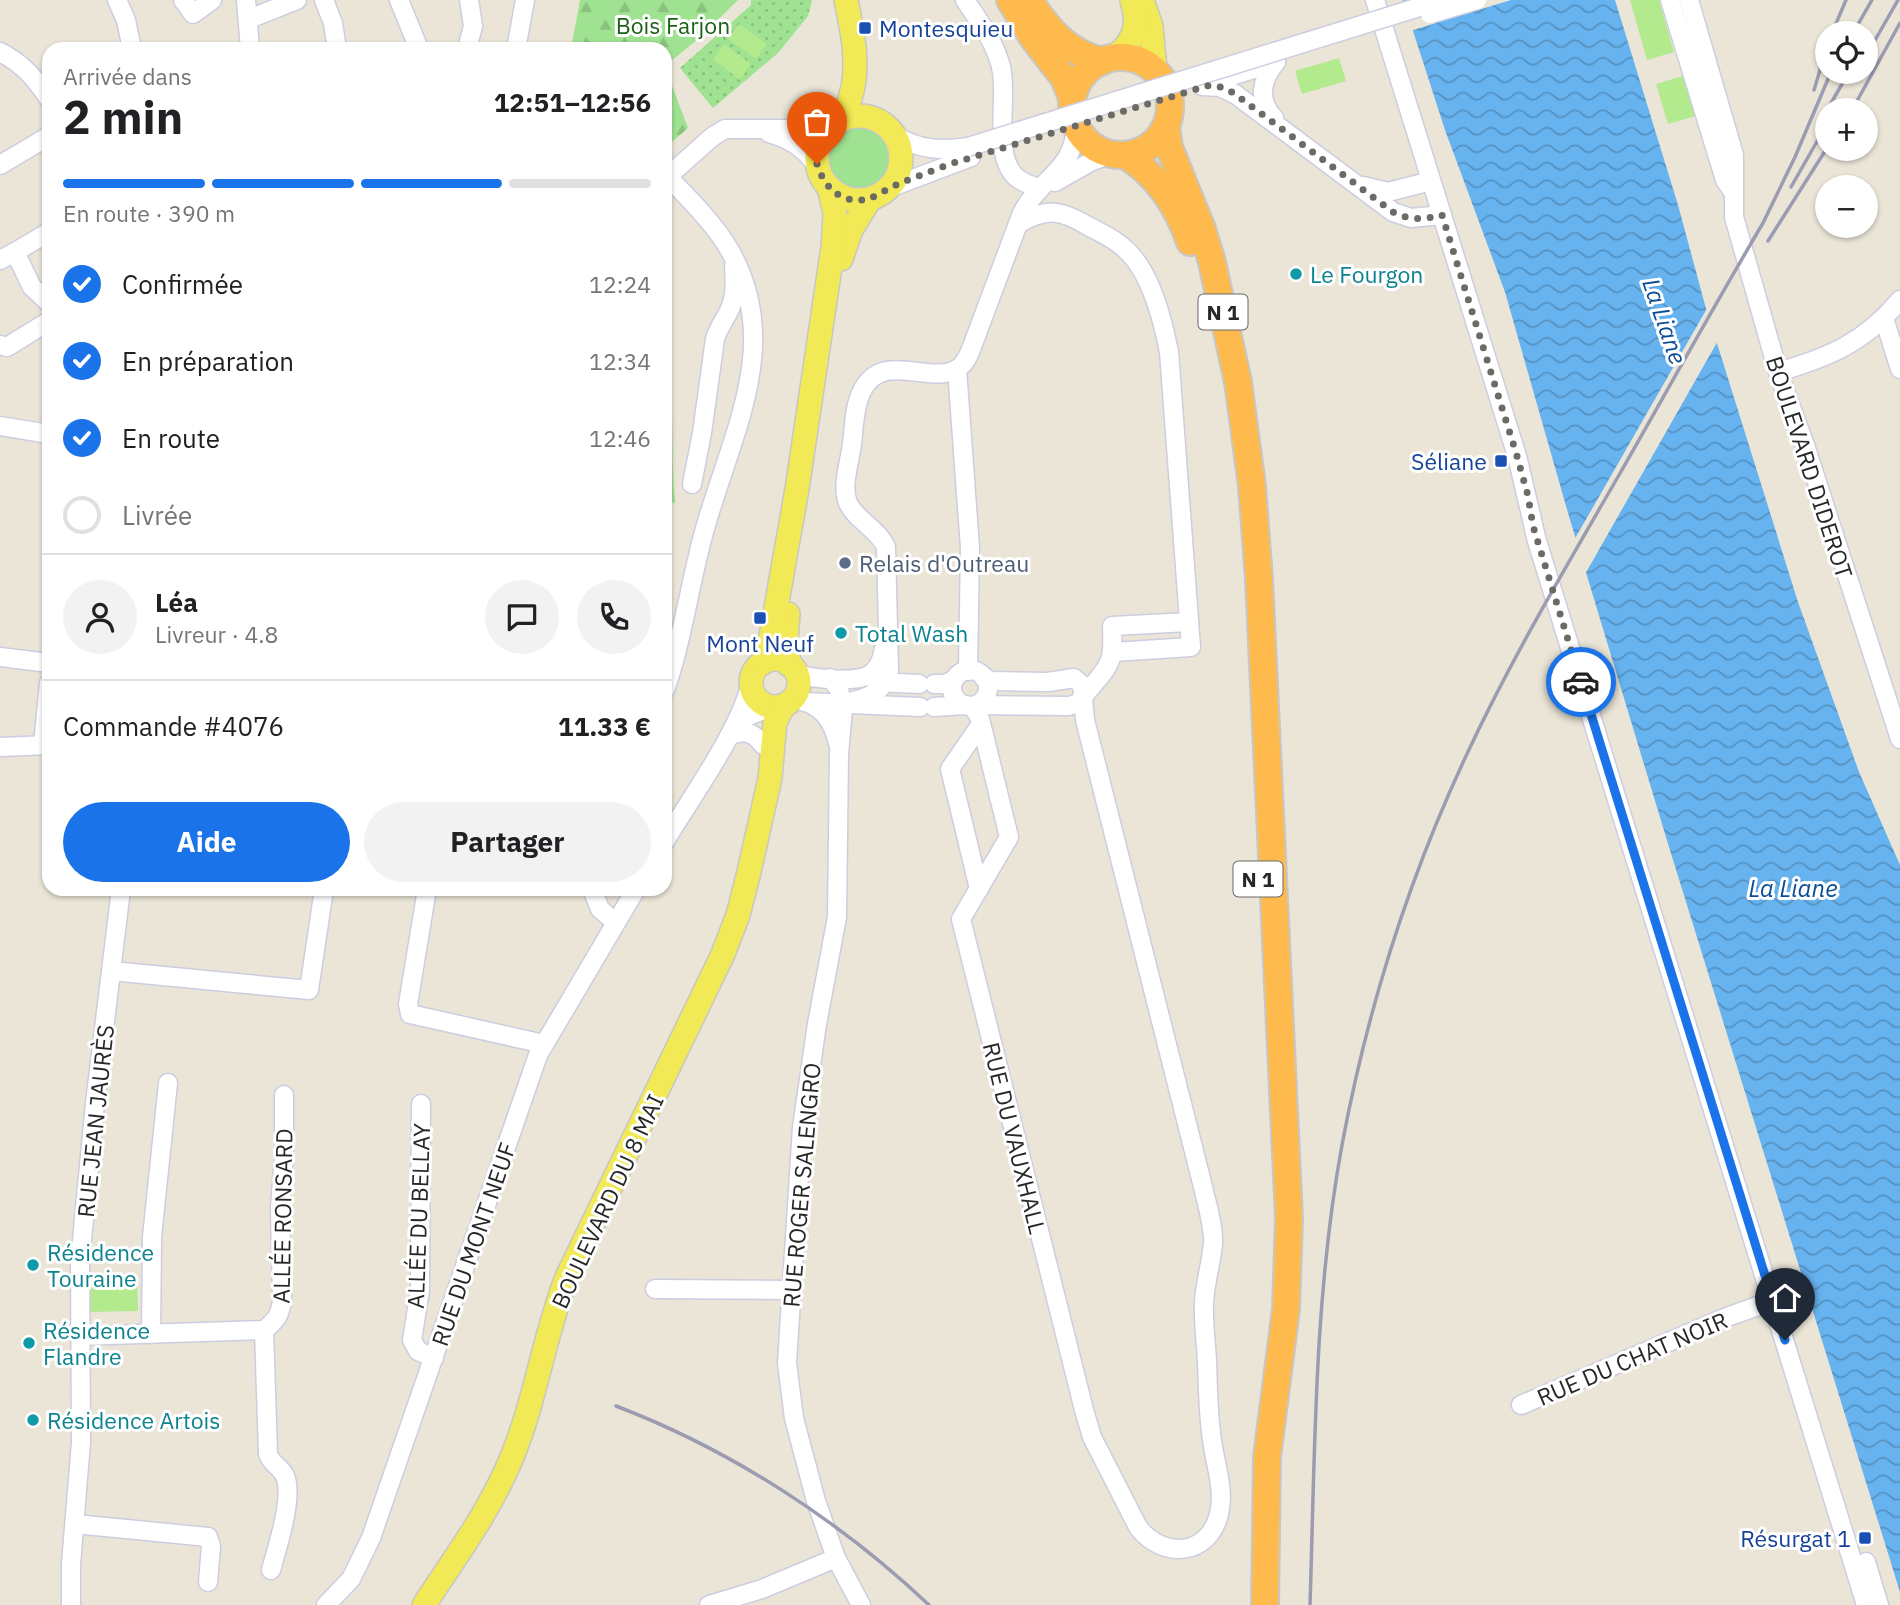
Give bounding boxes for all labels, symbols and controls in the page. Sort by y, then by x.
park label: Bois Farjon [616,10,730,40]
place label: Montesquieu [879,13,1013,43]
marker: Montesquieu [857,20,873,36]
map controls [1815,21,1878,238]
button: locate [1815,21,1878,84]
text: Arrivée dans [63,61,192,91]
text: 12:51–12:56 [494,85,651,119]
text: 2 min [63,87,183,147]
pin [787,92,847,164]
button: + [1815,98,1878,161]
icon: bag [798,103,836,141]
button: − [1815,175,1878,238]
text: En route · 390 m [63,198,235,228]
place label: Le Fourgon [1310,259,1423,289]
icon: check [63,265,101,303]
marker: Le Fourgon [1288,266,1304,282]
text: Confirmée [122,267,243,301]
text: 12:24 [589,269,651,299]
water label: La Liane [1635,274,1695,368]
road number: N 1 [1198,294,1248,330]
icon: check [63,342,101,380]
text: En préparation [122,344,294,378]
text: 12:34 [589,346,651,376]
street label: BOULEVARD DIDEROT [1760,352,1860,582]
icon: check [63,419,101,457]
text: En route [122,421,220,455]
text: 12:46 [589,423,651,453]
place label: Séliane [1411,446,1487,476]
marker: Séliane [1493,453,1509,469]
text: Livrée [122,498,192,532]
place label: Relais d'Outreau [859,548,1029,578]
marker: Relais d'Outreau [837,555,853,571]
button: person [63,580,137,654]
button: chat [485,580,559,654]
button: phone [577,580,651,654]
text: Léa [155,585,198,619]
marker: Mont Neuf [752,610,768,626]
place label: Total Wash [855,618,968,648]
text: Livreur · 4.8 [155,619,278,649]
marker: Total Wash [833,625,849,641]
place label: Mont Neuf [706,628,814,658]
courier [1546,647,1616,717]
icon: car [1562,663,1600,701]
text: Commande #4076 [63,709,284,743]
text: 11.33 € [558,709,651,743]
button: Aide [63,802,350,882]
button: Partager [364,802,651,882]
road number: N 1 [1234,862,1282,896]
water label: La Liane [1749,872,1837,904]
street label: RUE JEAN JAURÈS [70,1023,120,1219]
street label: RUE DU VAUXHALL [977,1039,1053,1237]
street label: RUE ROGER SALENGRO [775,1062,827,1308]
street label: BOULEVARD DU 8 MAI [544,1089,670,1313]
street label: ALLÉE DU BELLAY [400,1122,436,1309]
street label: ALLÉE RONSARD [265,1128,299,1304]
street label: RUE DU MONT NEUF [424,1138,522,1350]
place label: Résidence Touraine [47,1237,154,1293]
marker: Résidence Touraine [25,1257,41,1273]
pin [1755,1268,1815,1340]
icon: home [1766,1279,1804,1317]
street label: RUE DU CHAT NOIR [1532,1304,1732,1412]
place label: Résidence Flandre [43,1315,150,1371]
marker: Résidence Flandre [21,1335,37,1351]
place label: Résidence Artois [47,1405,221,1435]
marker: Résidence Artois [25,1412,41,1428]
place label: Résurgat 1 [1740,1523,1851,1553]
marker: Résurgat 1 [1857,1530,1873,1546]

